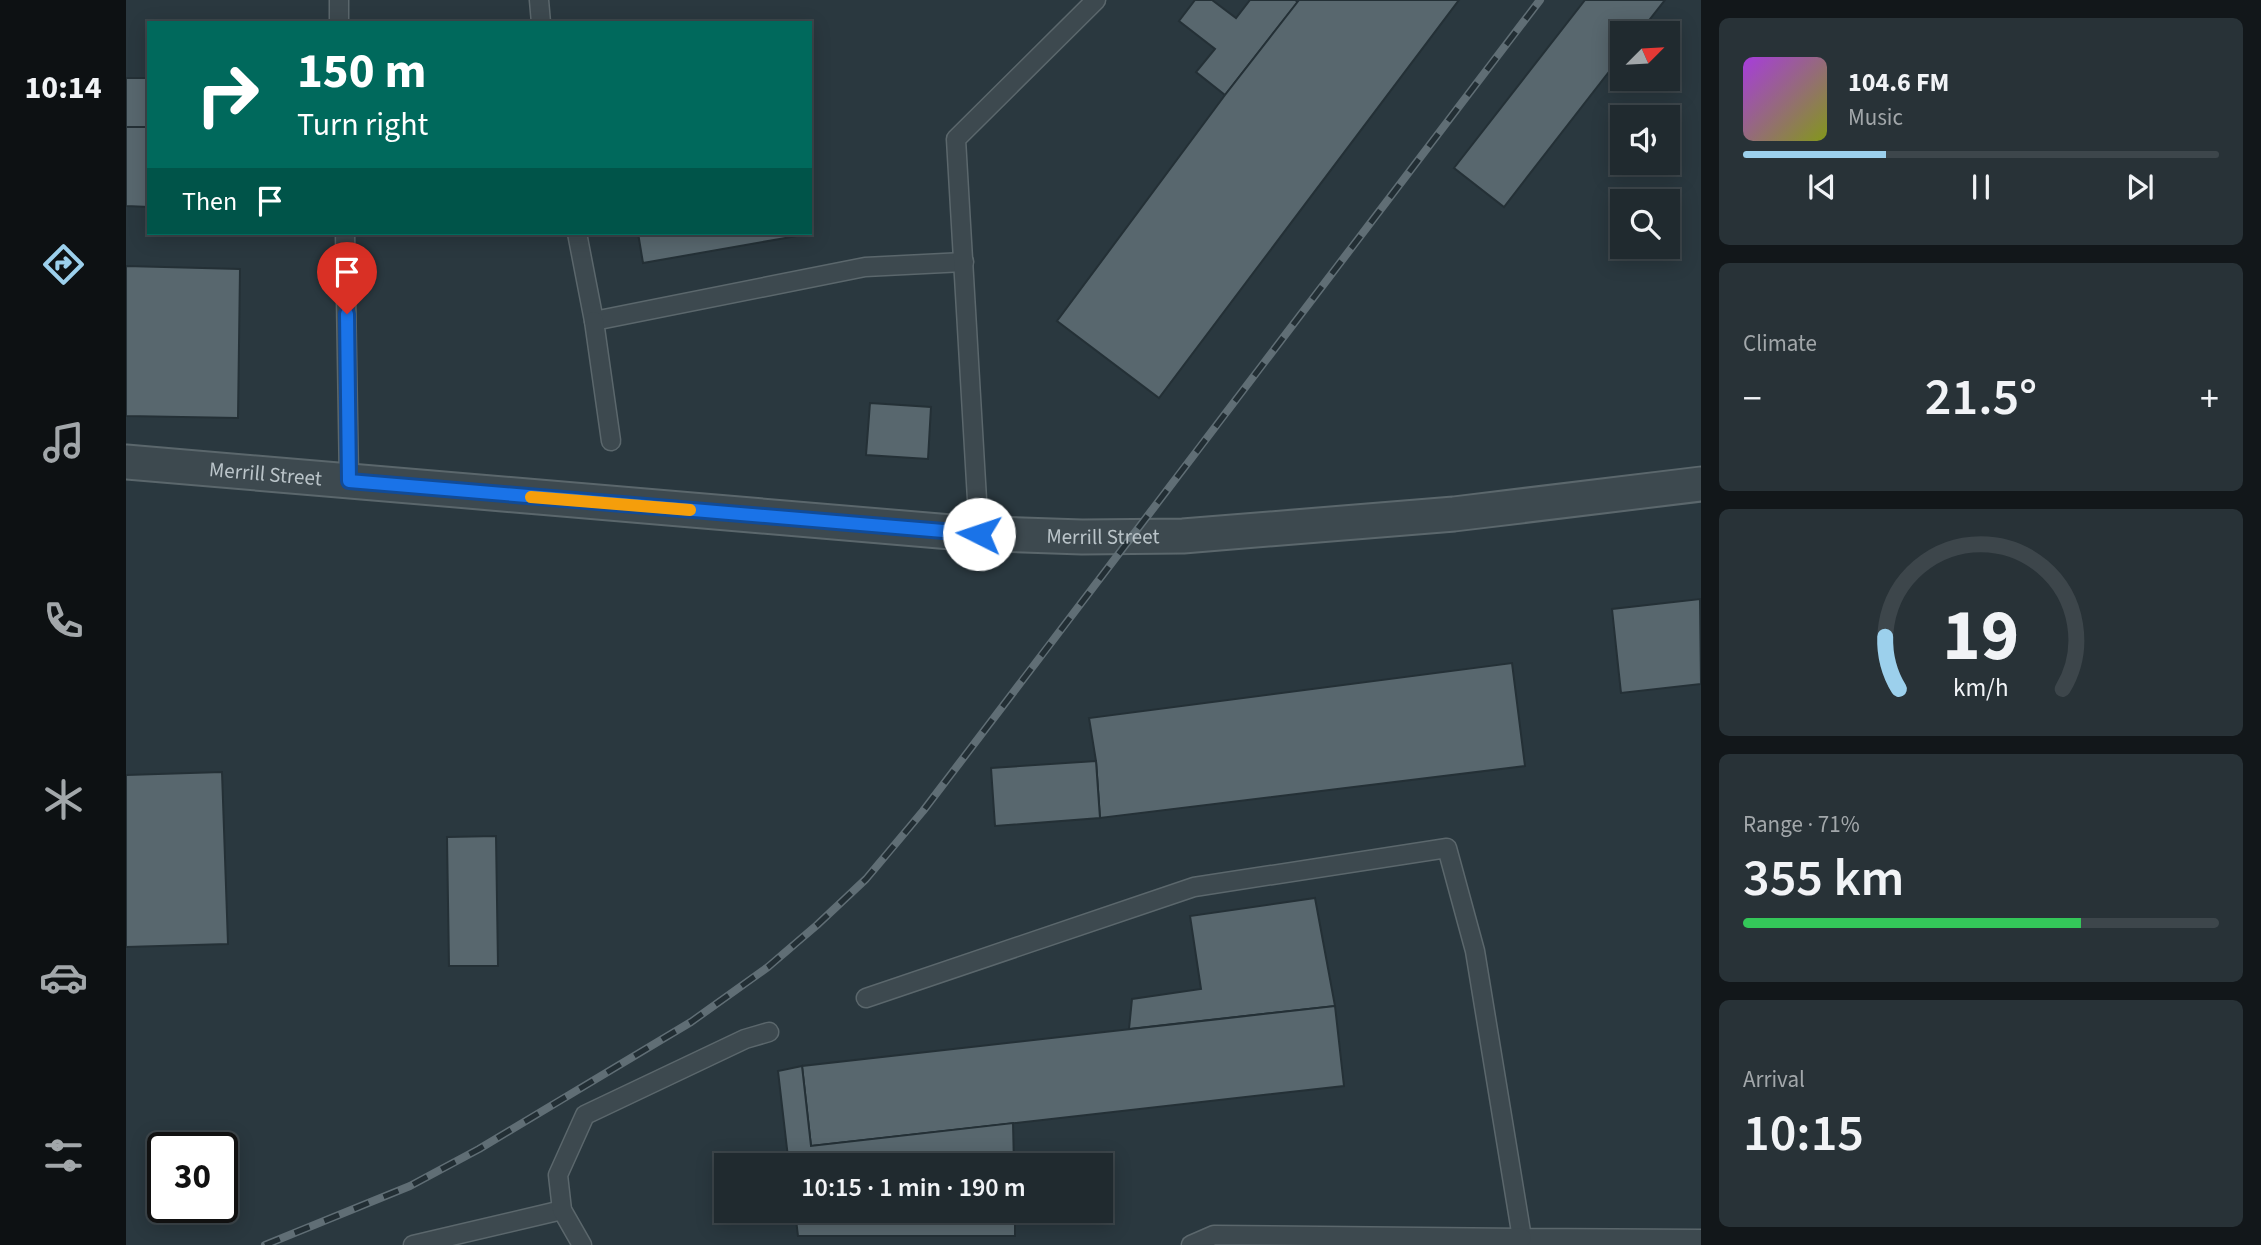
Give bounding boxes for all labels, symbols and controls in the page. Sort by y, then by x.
north arrow [1610,21,1680,91]
map controls [1610,21,1680,259]
text: 150 m [297,37,426,107]
icon: right [182,49,273,140]
text: 104.6 FM [1848,64,1949,101]
text: 10:14 [24,65,102,111]
text: Music [1848,101,1903,134]
text: Turn right [297,102,428,148]
button: sound [1610,105,1680,175]
icon: previous [1803,168,1841,206]
icon: pause [1962,168,2000,206]
icon: next [2121,168,2159,206]
icon: arrive [251,182,289,220]
text: Then [182,183,237,220]
button: search [1610,189,1680,259]
icon: directions [39,240,88,289]
pin [317,242,377,314]
icon: arrive [328,253,366,291]
text: Climate [1743,327,1817,360]
text: 21.5° [1925,361,2037,435]
text: − [1743,372,1762,426]
text: + [2200,372,2219,426]
icon: music [39,418,88,467]
street label: Merrill Street [208,454,323,494]
position arrow [942,497,1016,571]
street label: Merrill Street [1046,521,1160,552]
text: 19 [1943,584,2019,688]
icon: phone [39,596,88,645]
text: km/h [1953,669,2009,705]
icon: climate [39,775,88,824]
text: Range · 71% [1743,808,1860,841]
text: 355 km [1743,842,1904,916]
icon: car [39,953,88,1002]
text: Arrival [1743,1063,1805,1096]
text: 10:15 [1743,1097,1864,1171]
icon: filters [39,1131,88,1180]
speed limit sign: 30 [147,1132,238,1223]
text: 10:15 · 1 min · 190 m [801,1169,1026,1206]

